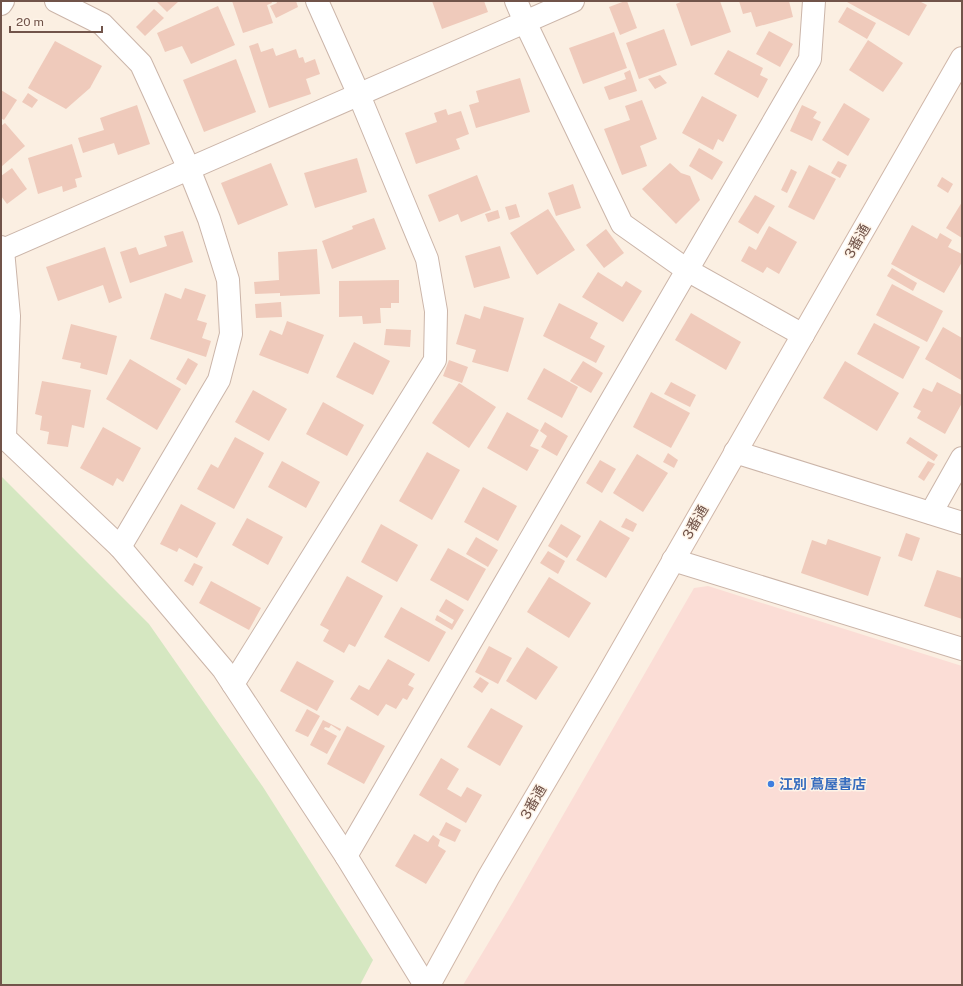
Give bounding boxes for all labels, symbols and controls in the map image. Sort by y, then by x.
scale bar [10,8,102,34]
text: 20 m [16,15,44,29]
street label: 3番通 [841,221,873,261]
street label: 3番通 [679,502,711,542]
place label: 江別 蔦屋書店 [779,776,866,792]
marker: 江別 蔦屋書店 [766,779,776,789]
street label: 3番通 [517,782,549,822]

